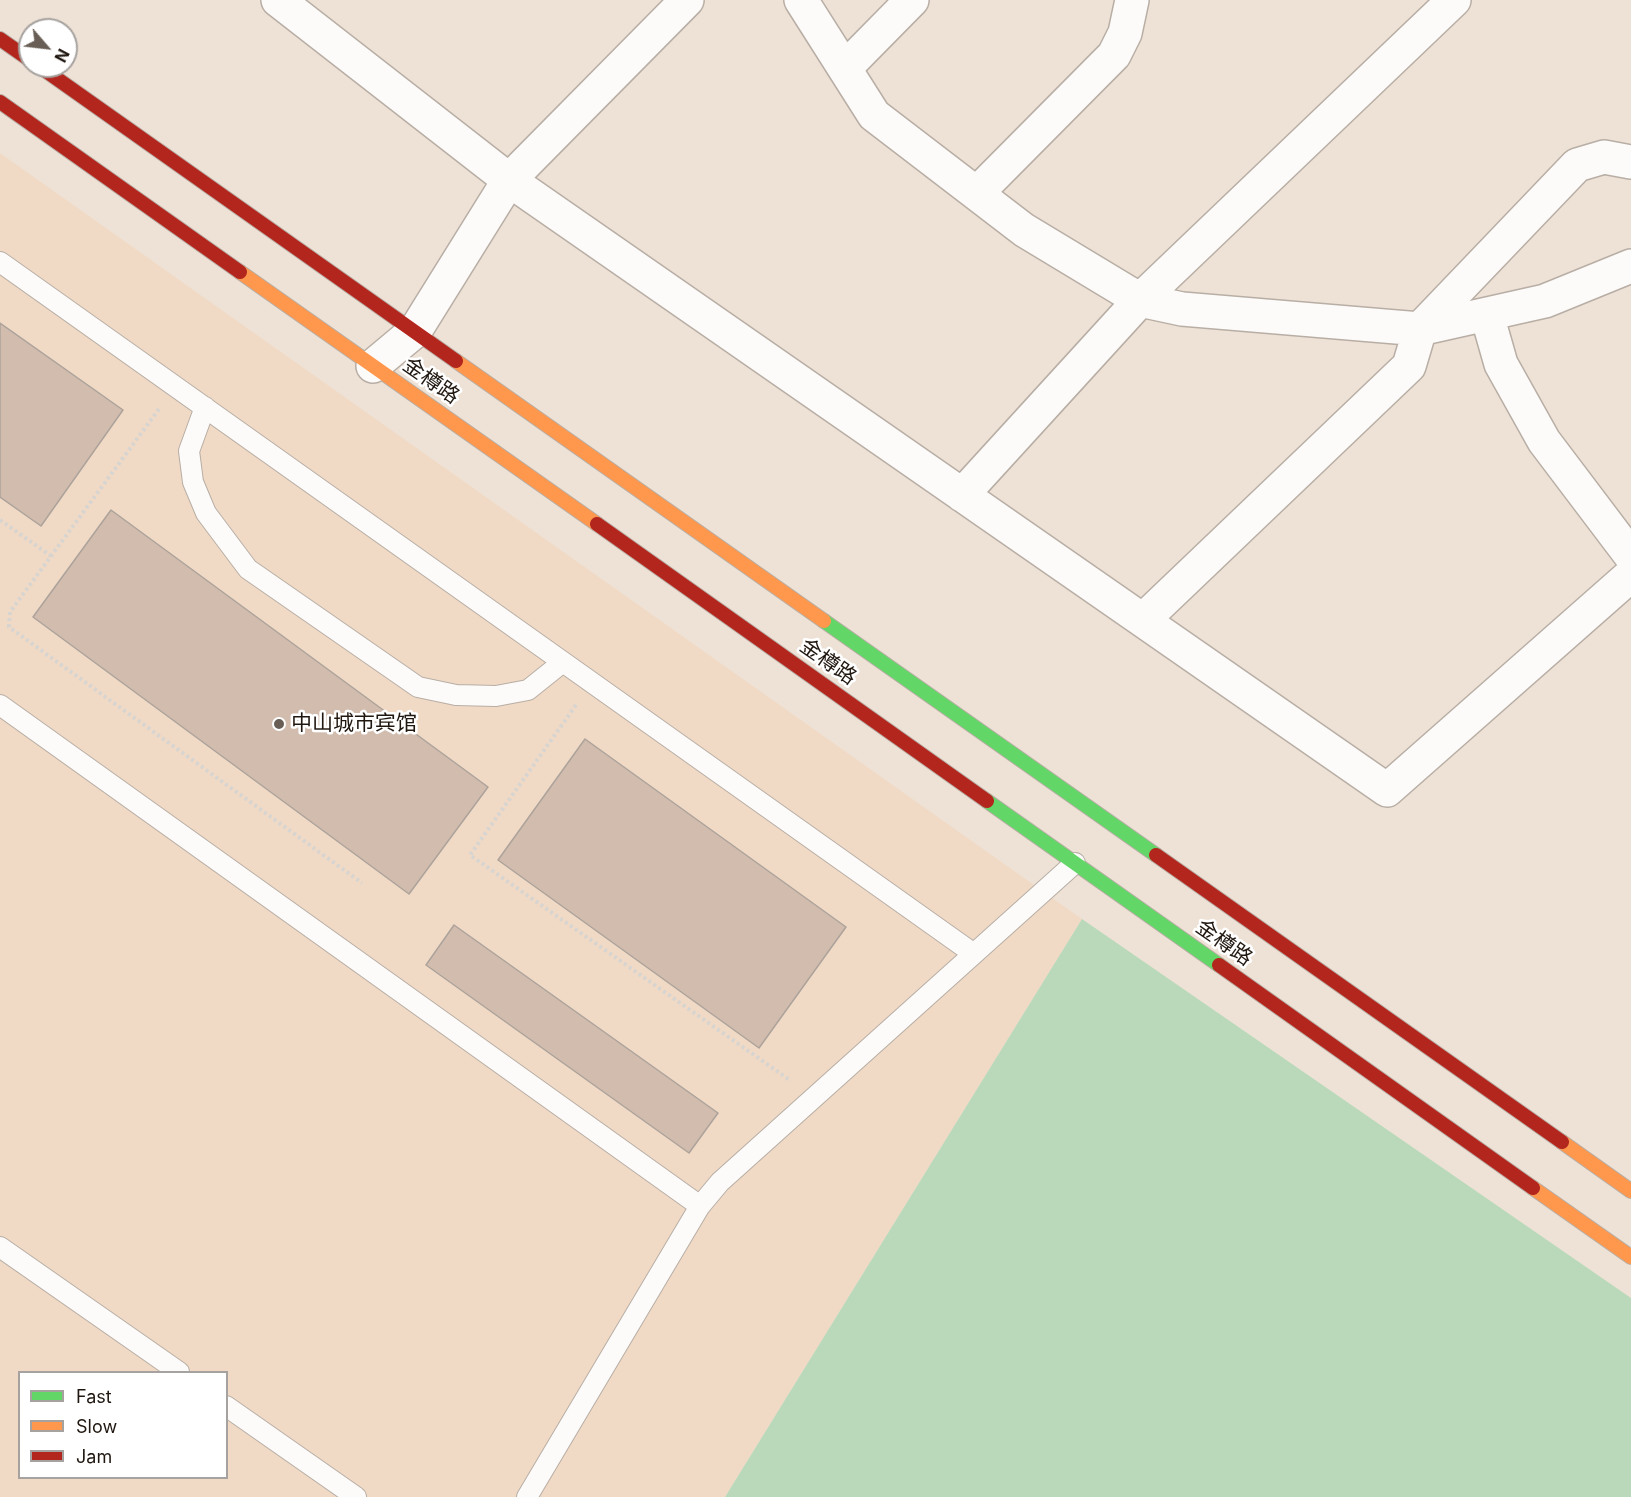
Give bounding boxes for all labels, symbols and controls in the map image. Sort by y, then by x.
north arrow [18,18,78,78]
text: N [50,45,74,66]
street label: 金樽路 [398,353,464,409]
street label: 金樽路 [795,634,861,690]
place label: 中山城市宾馆 [291,711,417,737]
marker: 中山城市宾馆 [272,717,286,731]
street label: 金樽路 [1191,915,1257,971]
legend [18,1371,228,1479]
text: Fast [76,1386,112,1407]
text: Slow [76,1416,117,1437]
text: Jam [76,1446,112,1467]

